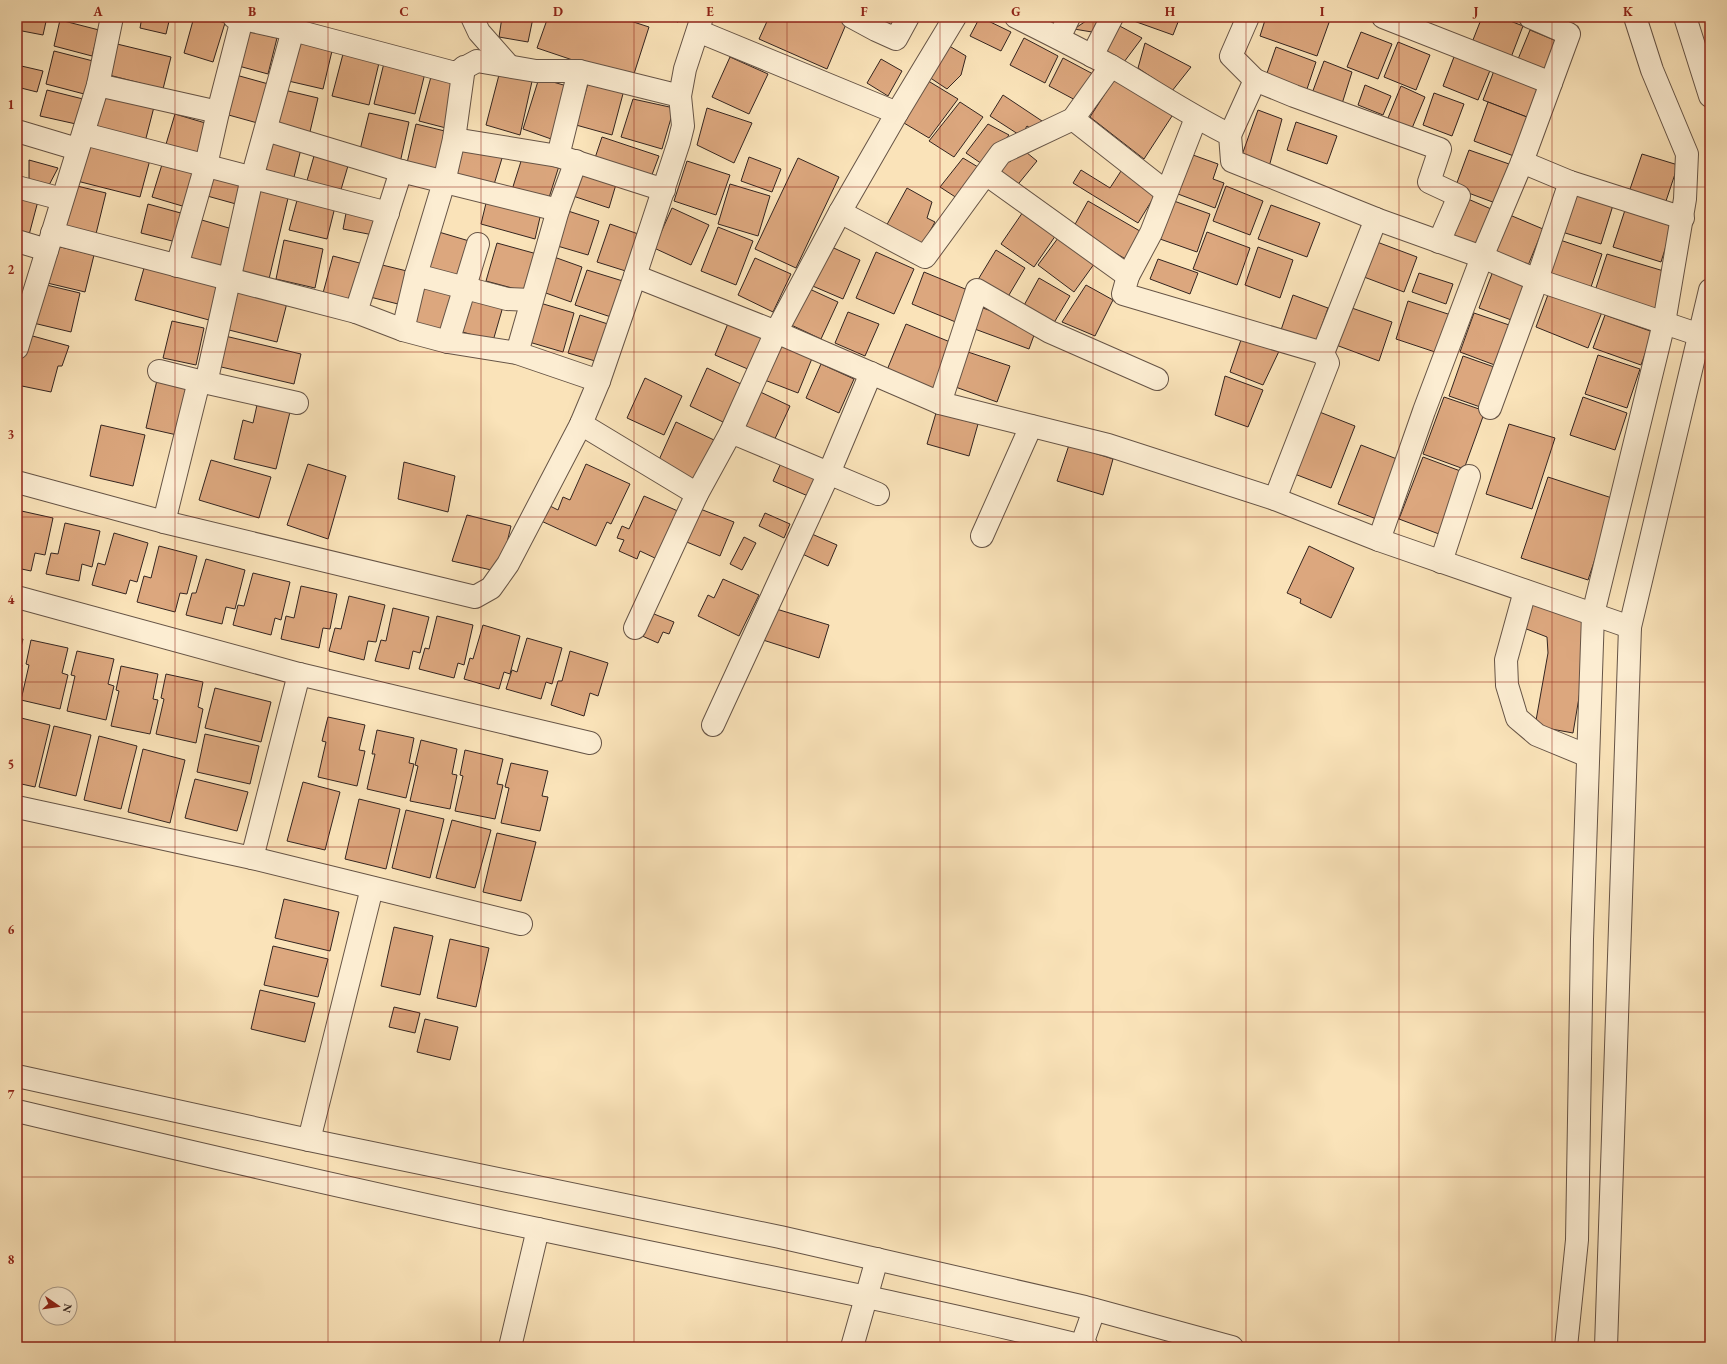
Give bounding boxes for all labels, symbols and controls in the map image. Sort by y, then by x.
text: A [92,3,103,20]
text: B [248,3,256,20]
text: C [399,3,409,20]
text: D [553,3,563,20]
text: E [706,3,714,20]
text: F [860,3,868,20]
text: G [1011,3,1021,20]
text: H [1165,3,1176,20]
text: I [1320,3,1325,20]
text: J [1472,3,1479,20]
text: K [1623,3,1634,20]
text: 1 [8,96,15,113]
text: 2 [8,261,15,278]
text: 3 [8,426,15,443]
text: 4 [8,591,15,608]
text: 5 [8,756,14,773]
text: 6 [8,921,15,938]
text: 7 [8,1086,15,1103]
text: 8 [8,1251,15,1268]
north arrow [38,1286,78,1326]
text: N [60,1302,76,1314]

